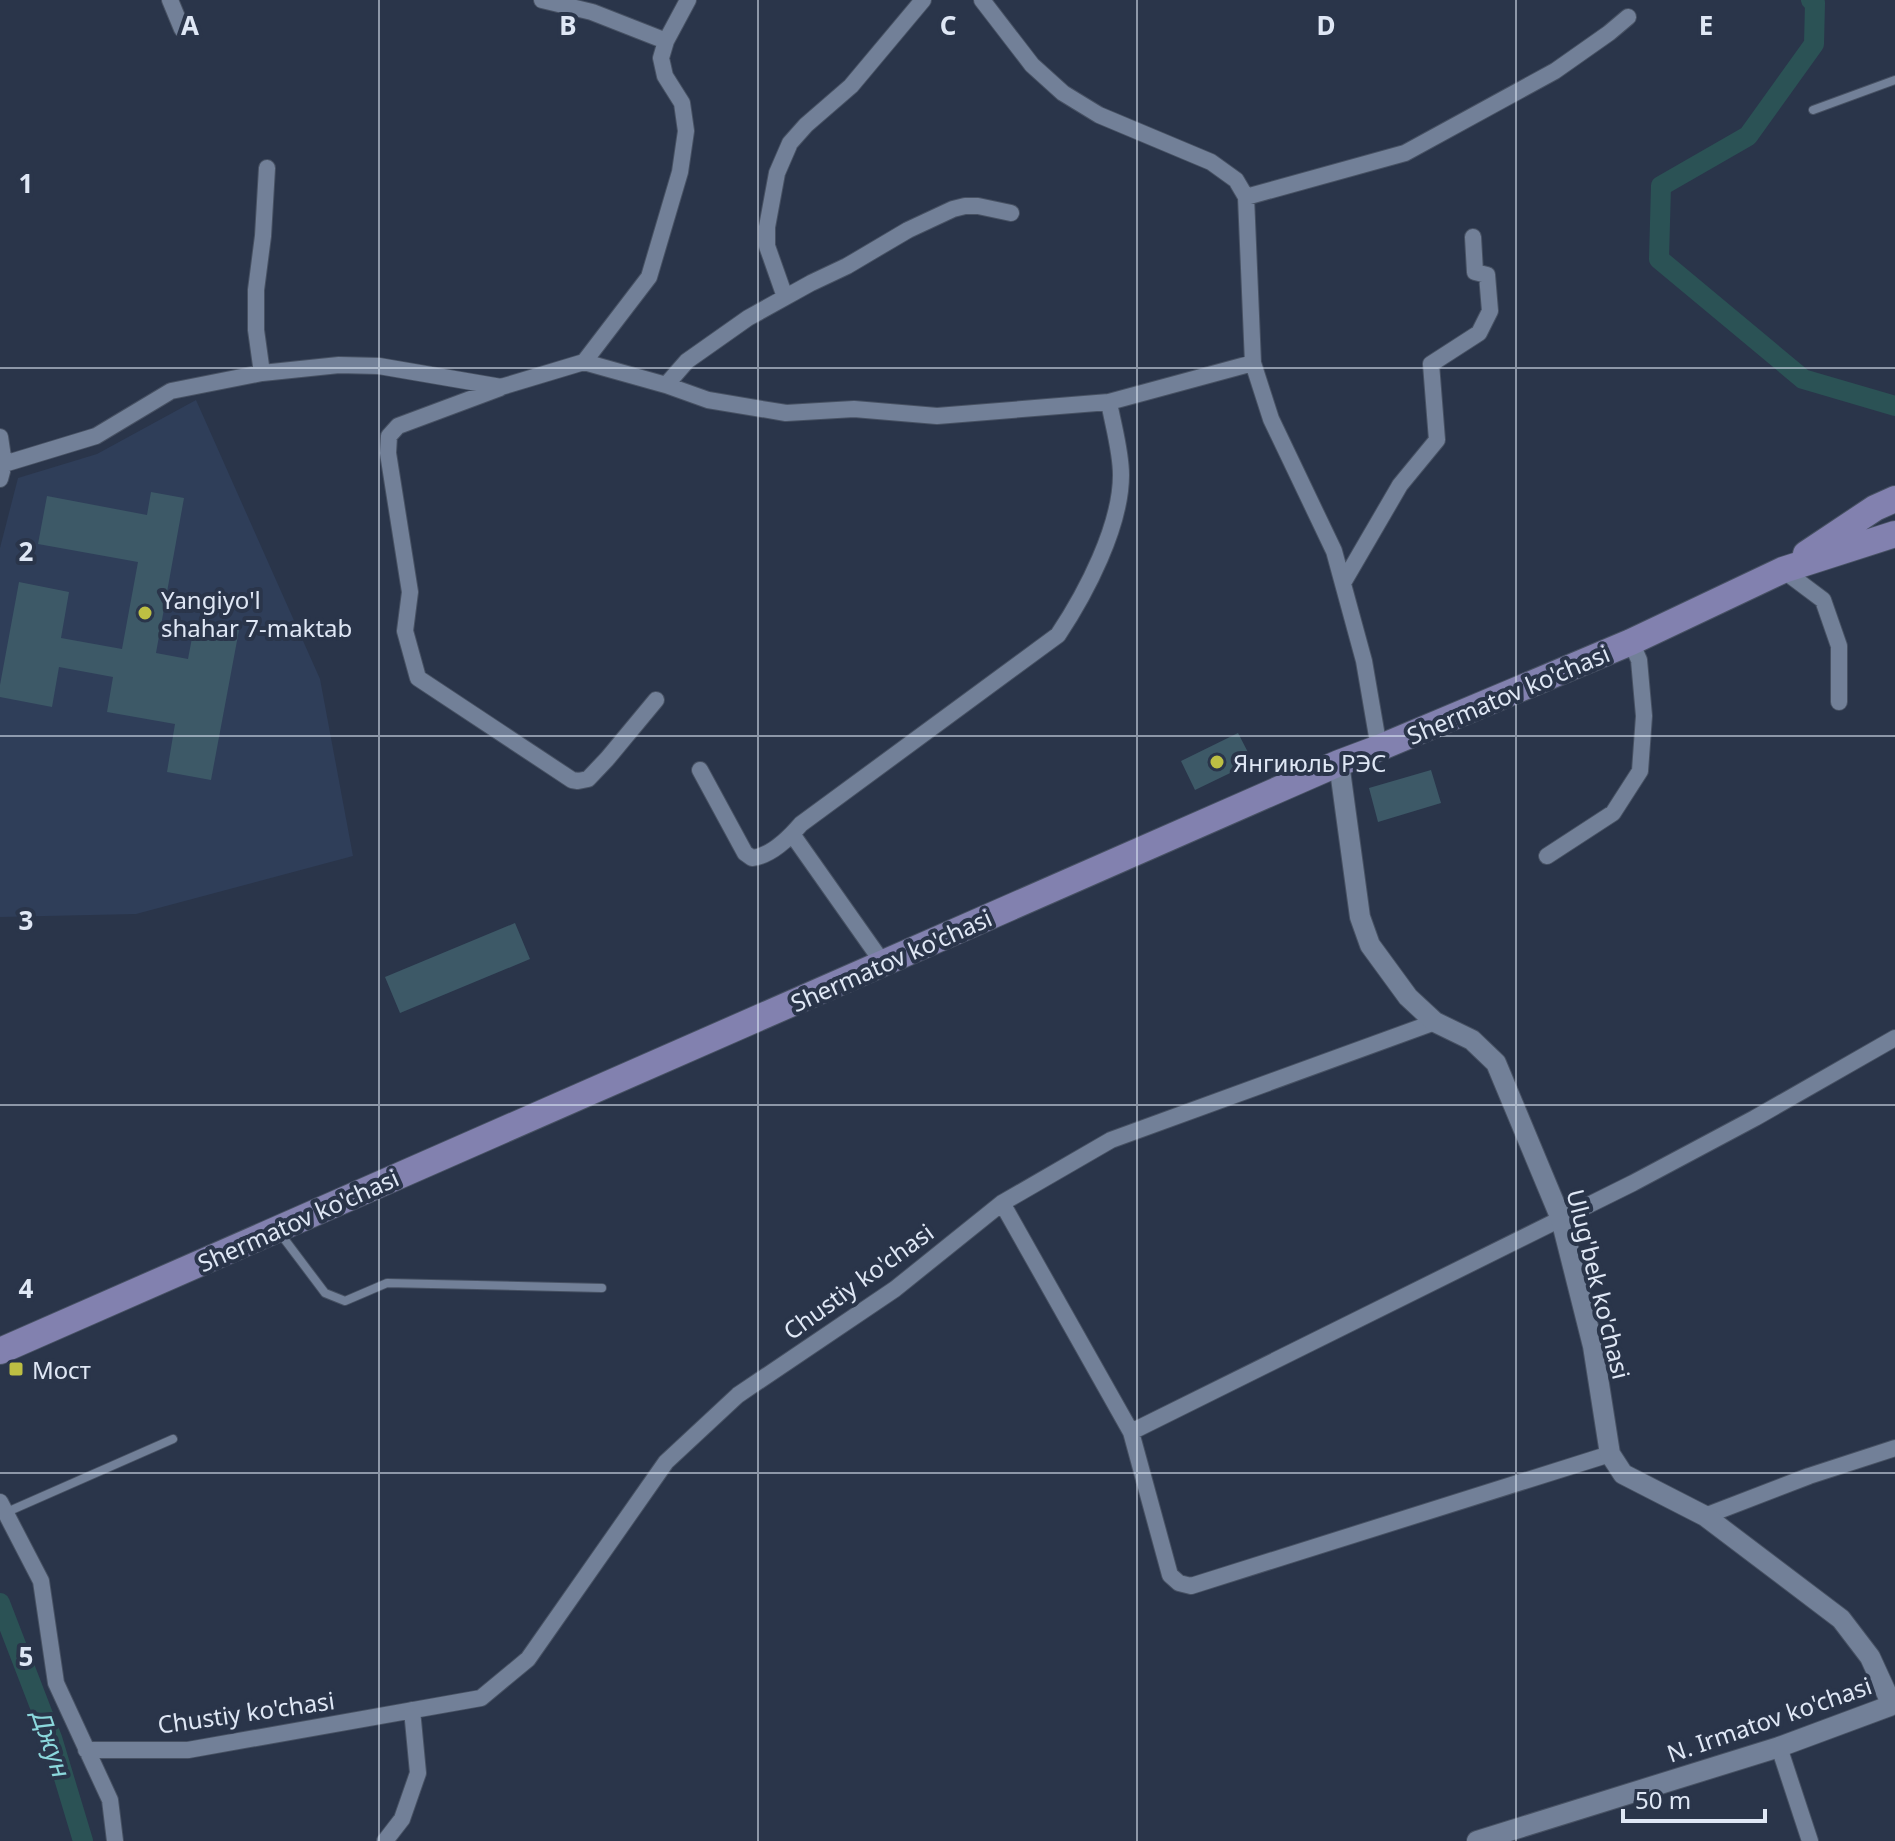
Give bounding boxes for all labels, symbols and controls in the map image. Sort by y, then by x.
text: A [181,7,199,43]
text: B [559,7,577,43]
text: C [940,7,956,43]
text: D [1316,7,1336,43]
text: E [1699,7,1713,43]
text: 1 [19,165,33,201]
text: 2 [19,533,34,569]
place label: Yangiyo'l shahar 7-maktab [161,583,352,644]
marker: Yangiyo'l shahar 7-maktab [136,604,154,622]
street label: Shermatov ko'chasi [1402,636,1614,752]
place label: Янгиюль РЭС [1233,746,1386,779]
marker: Янгиюль РЭС [1208,753,1226,771]
street label: Shermatov ko'chasi [785,901,997,1019]
text: 3 [19,902,33,938]
street label: Shermatov ko'chasi [192,1161,404,1279]
street label: Ulug'bek ko'chasi [1559,1186,1639,1382]
street label: Chustiy ko'chasi [776,1215,940,1347]
text: 4 [19,1270,34,1306]
place label: Мост [32,1353,91,1386]
marker: Мост [7,1360,25,1378]
text: 5 [19,1638,33,1674]
street label: N. Irmatov ko'chasi [1662,1668,1876,1770]
street label: Chustiy ko'chasi [155,1683,337,1741]
water label: Джун [23,1703,80,1782]
scale bar [1623,1773,1765,1823]
text: 50 m [1635,1783,1691,1816]

